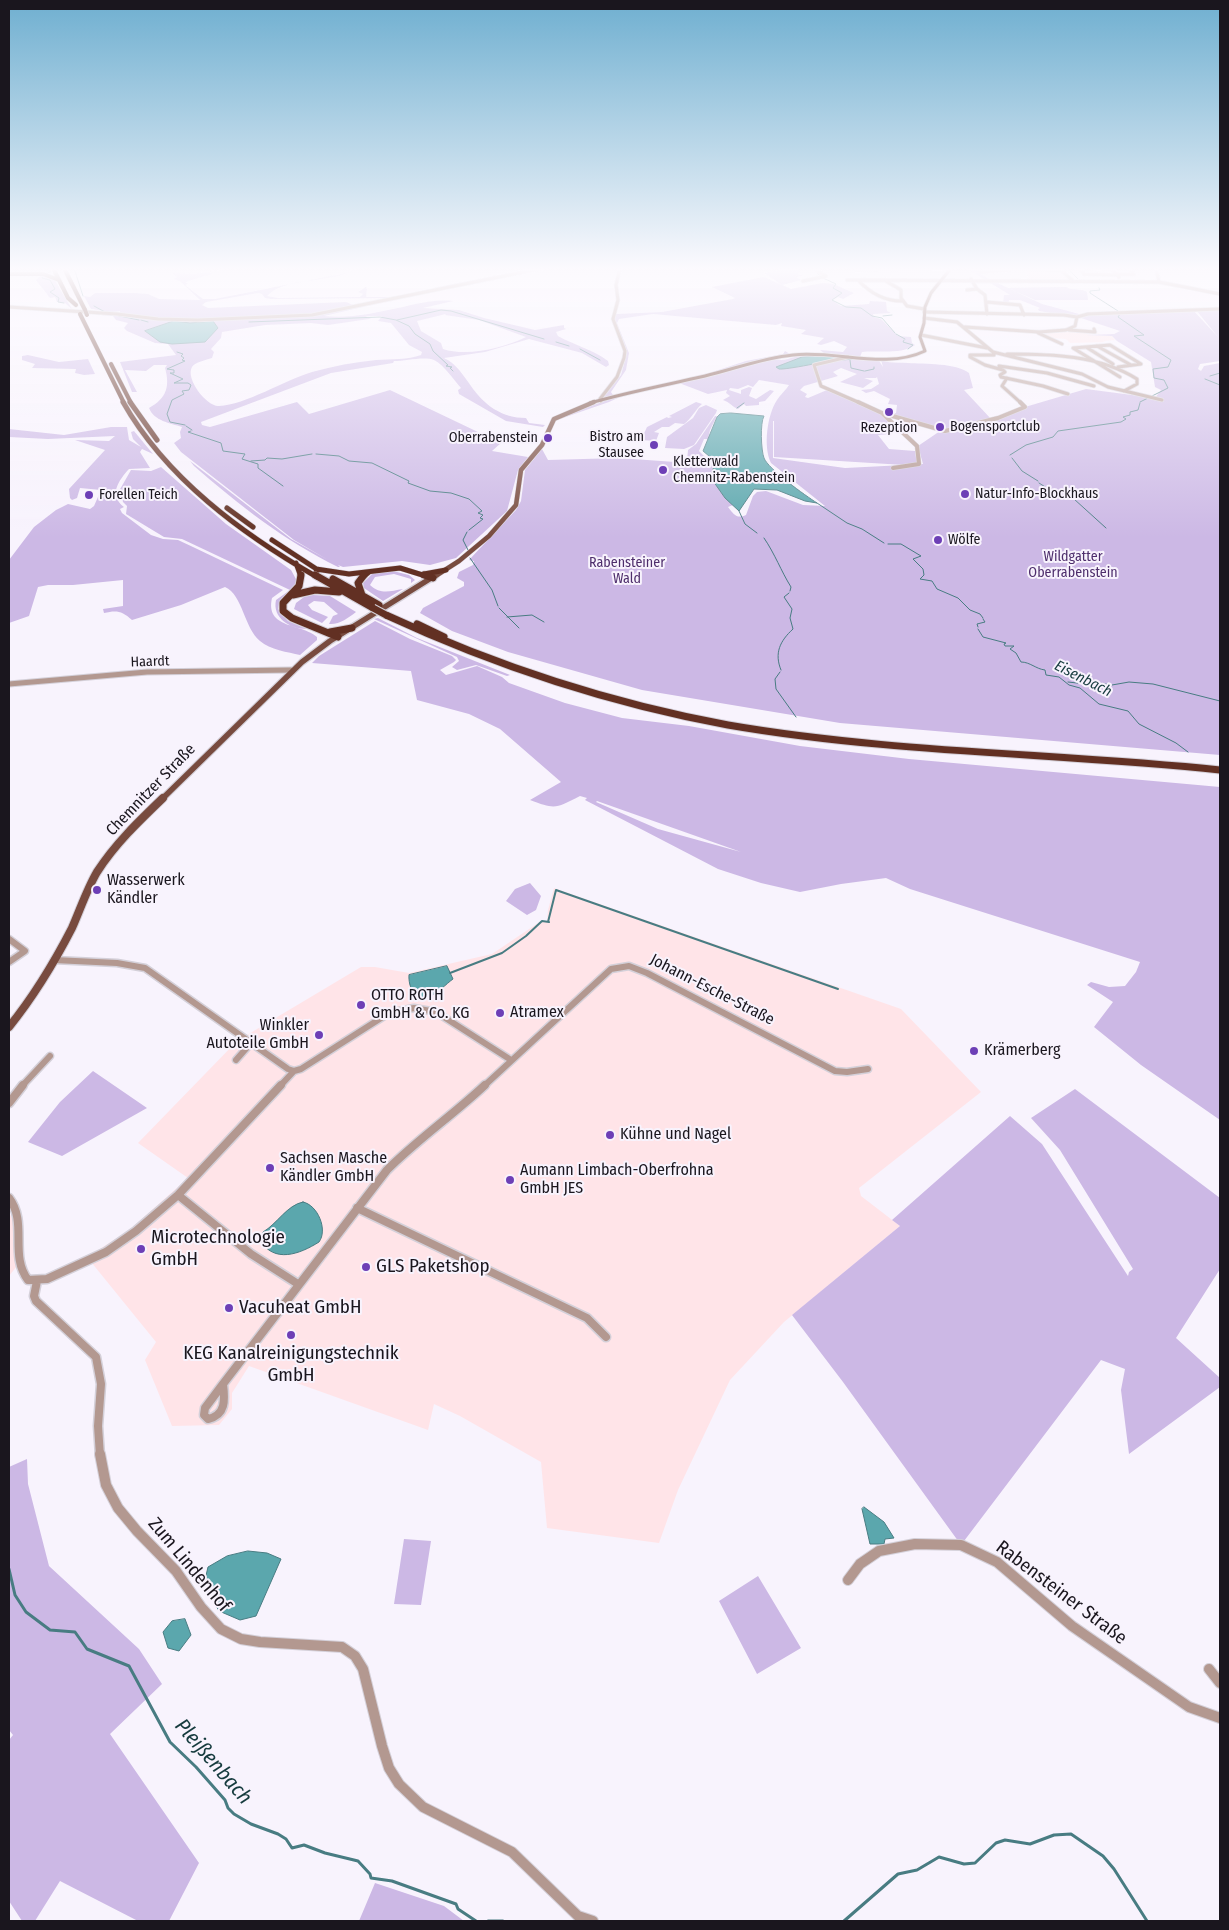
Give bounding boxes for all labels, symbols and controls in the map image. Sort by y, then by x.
marker: Rezeption [883,406,895,418]
place label: Bogensportclub [950,419,1040,435]
place label: Rezeption [861,420,917,436]
marker: Bogensportclub [934,421,946,433]
place label: Bistro am Stausee [589,429,644,462]
place label: Oberrabenstein [449,430,538,446]
marker: Oberrabenstein [542,432,554,444]
marker: Bistro am Stausee [648,439,660,451]
place label: Kletterwald Chemnitz-Rabenstein [673,454,795,487]
marker: Kletterwald Chemnitz-Rabenstein [657,464,669,476]
place label: Natur-Info-Blockhaus [975,486,1098,502]
place label: Forellen Teich [99,487,178,503]
marker: Natur-Info-Blockhaus [959,488,971,500]
marker: Forellen Teich [83,489,95,501]
place label: Wölfe [948,532,980,548]
marker: Wölfe [932,534,944,546]
park label: Wildgatter Oberrabenstein [1028,549,1118,582]
park label: Rabensteiner Wald [589,555,665,588]
street label: Haardt [130,653,170,671]
water label: Eisenbach [1051,657,1115,701]
street label: Chemnitzer Straße [102,740,200,840]
place label: Wasserwerk Kändler [107,871,185,909]
marker: Wasserwerk Kändler [91,884,103,896]
street label: Johann-Esche-Straße [647,950,777,1030]
place label: OTTO ROTH GmbH & Co. KG [371,986,469,1024]
marker: OTTO ROTH GmbH & Co. KG [355,999,367,1011]
place label: Atramex [510,1003,564,1023]
marker: Atramex [494,1007,506,1019]
place label: Winkler Autoteile GmbH [206,1016,309,1054]
marker: Winkler Autoteile GmbH [313,1029,325,1041]
place label: Krämerberg [984,1041,1060,1061]
marker: Krämerberg [968,1045,980,1057]
place label: Kühne und Nagel [620,1125,731,1145]
marker: Kühne und Nagel [604,1129,616,1141]
place label: Sachsen Masche Kändler GmbH [280,1149,387,1187]
place label: Aumann Limbach-Oberfrohna GmbH JES [520,1161,714,1199]
marker: Sachsen Masche Kändler GmbH [264,1162,276,1174]
marker: Aumann Limbach-Oberfrohna GmbH JES [504,1174,516,1186]
place label: Microtechnologie GmbH [151,1227,285,1271]
marker: Microtechnologie GmbH [135,1243,147,1255]
place label: GLS Paketshop [376,1256,490,1278]
marker: GLS Paketshop [360,1261,372,1273]
place label: Vacuheat GmbH [239,1297,361,1319]
marker: Vacuheat GmbH [223,1302,235,1314]
marker: KEG Kanalreinigungstechnik GmbH [285,1329,297,1341]
place label: KEG Kanalreinigungstechnik GmbH [183,1343,399,1387]
street label: Zum Lindenhof [143,1513,235,1617]
street label: Rabensteiner Straße [991,1536,1131,1650]
water label: Pleißenbach [169,1714,257,1810]

